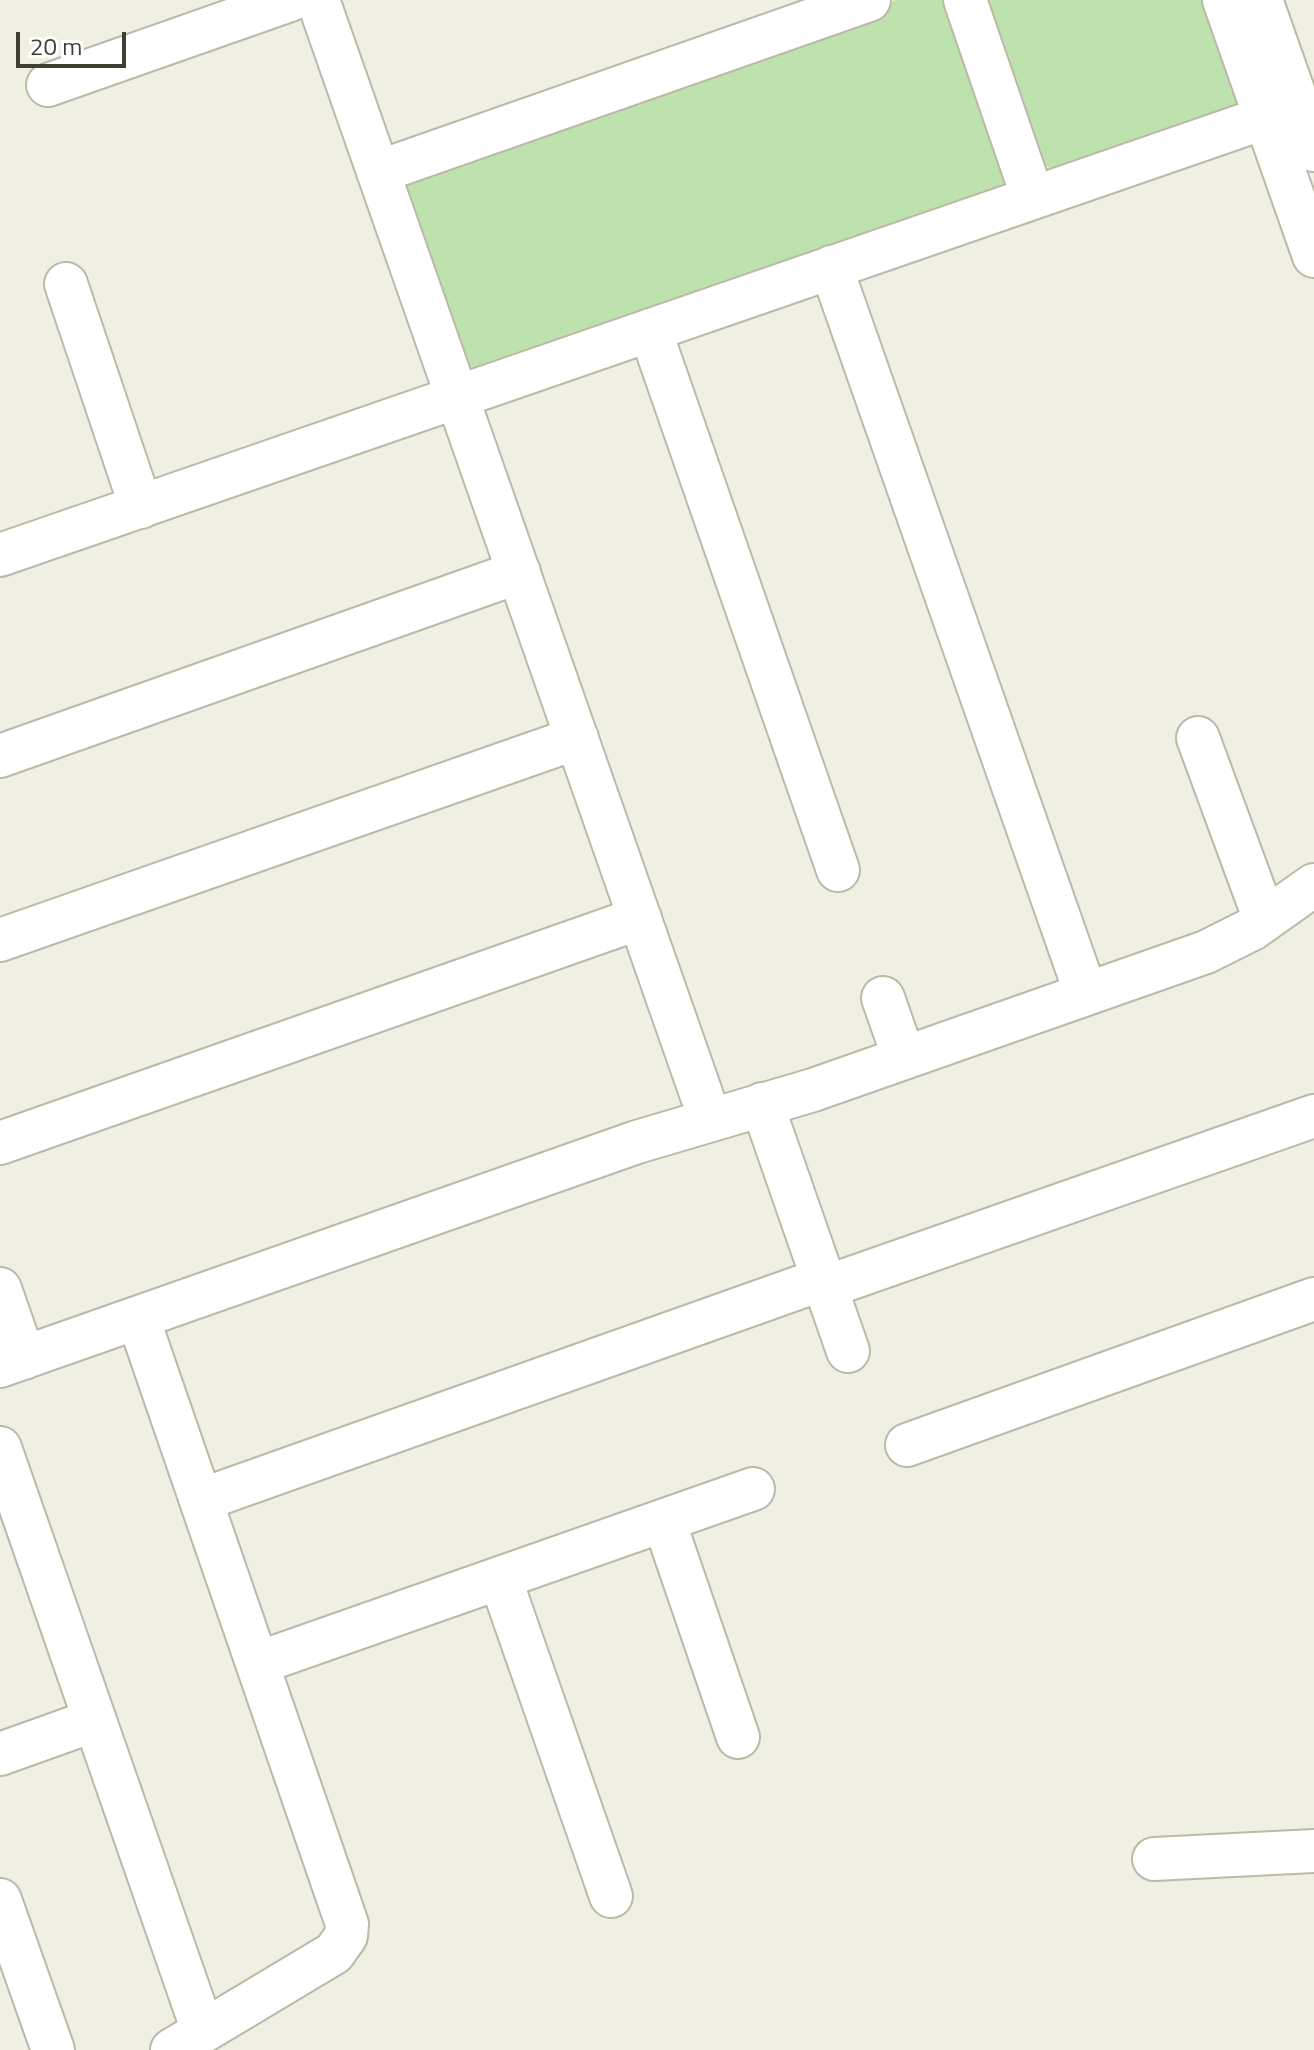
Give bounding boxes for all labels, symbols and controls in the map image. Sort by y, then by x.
scale bar [20,16,130,66]
text: 20 m [30,28,82,64]

